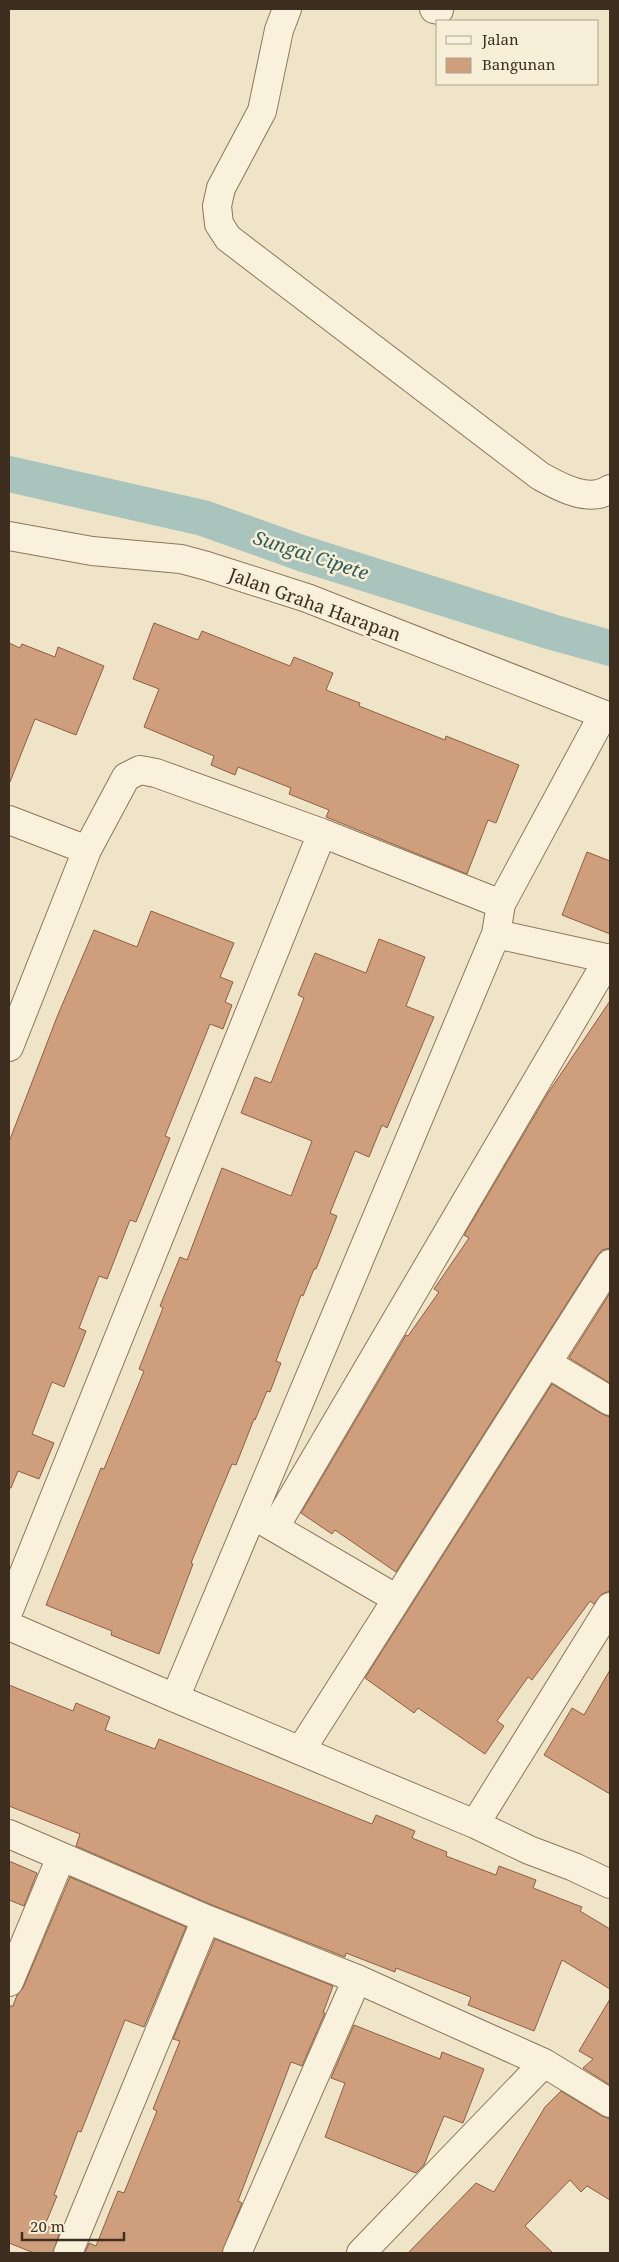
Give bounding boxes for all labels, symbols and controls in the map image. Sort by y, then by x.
legend [436,20,599,85]
text: Jalan [481,29,519,49]
text: Bangunan [482,54,556,74]
water label: Sungai Cipete [250,524,372,586]
street label: Jalan Graha Harapan [225,561,405,646]
scale bar [22,2210,125,2242]
text: 20 m [30,2216,65,2236]

